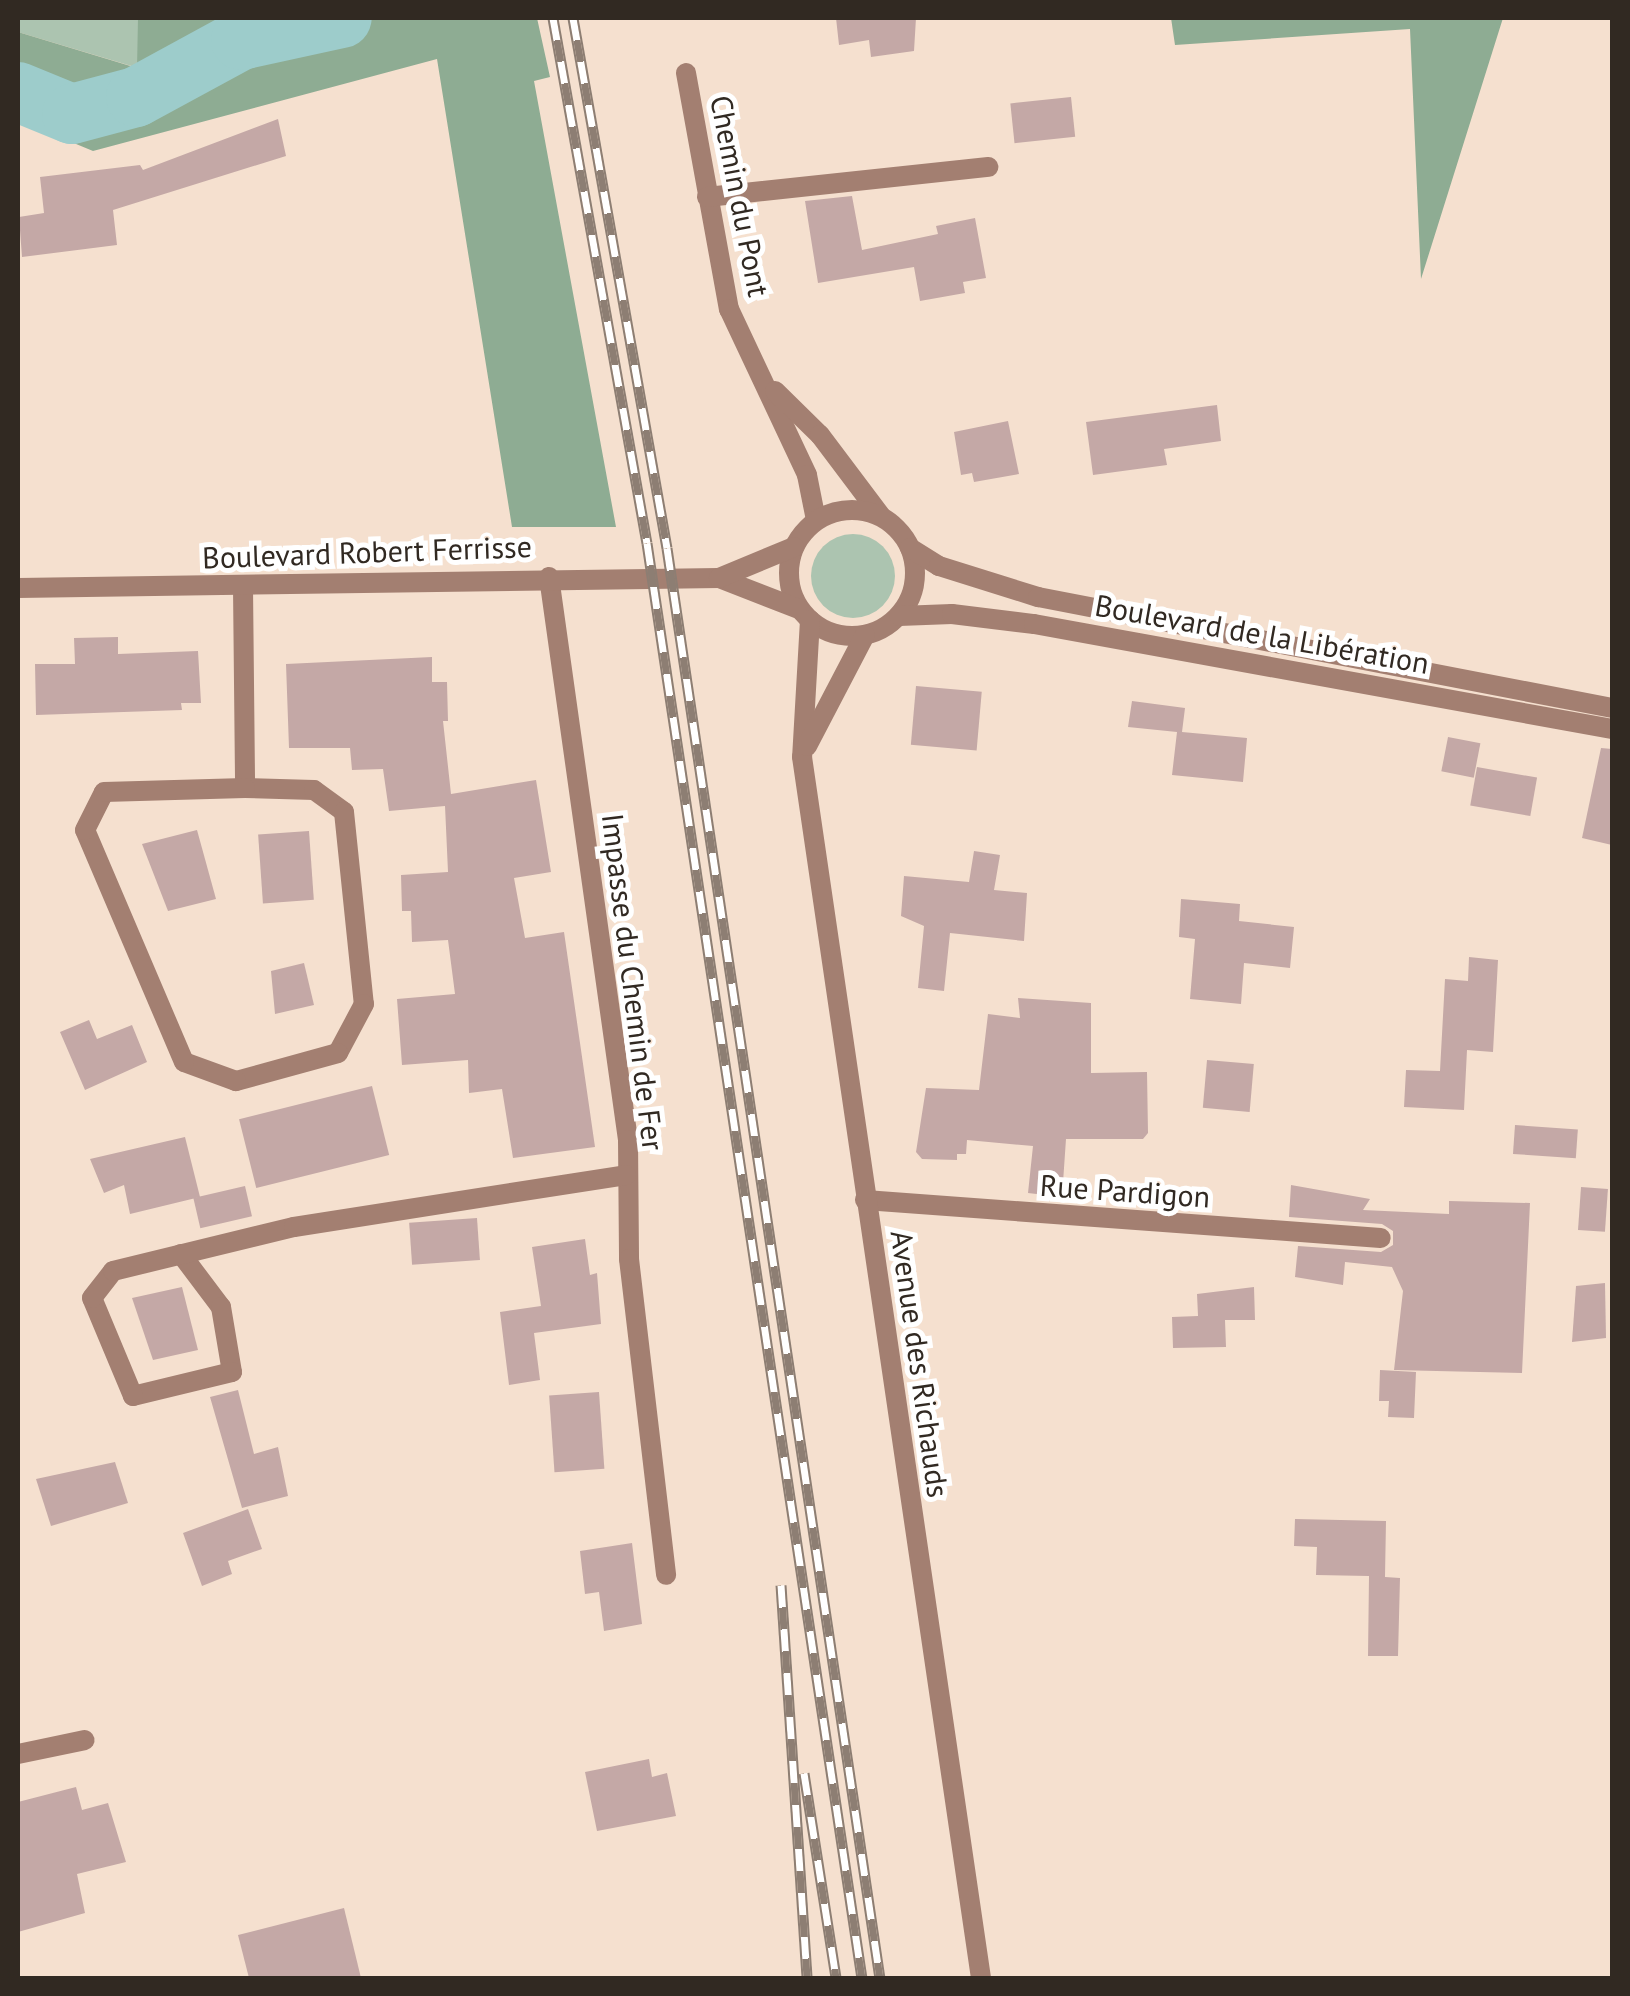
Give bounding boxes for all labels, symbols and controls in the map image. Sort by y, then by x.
street label: Chemin du Pont [703,92,777,300]
street label: Boulevard Robert Ferrisse [202,528,532,576]
street label: Boulevard de la Libération [1092,587,1432,681]
street label: Impasse du Chemin de Fer [594,812,672,1152]
street label: Rue Pardigon [1039,1167,1211,1215]
street label: Avenue des Richauds [883,1228,957,1500]

